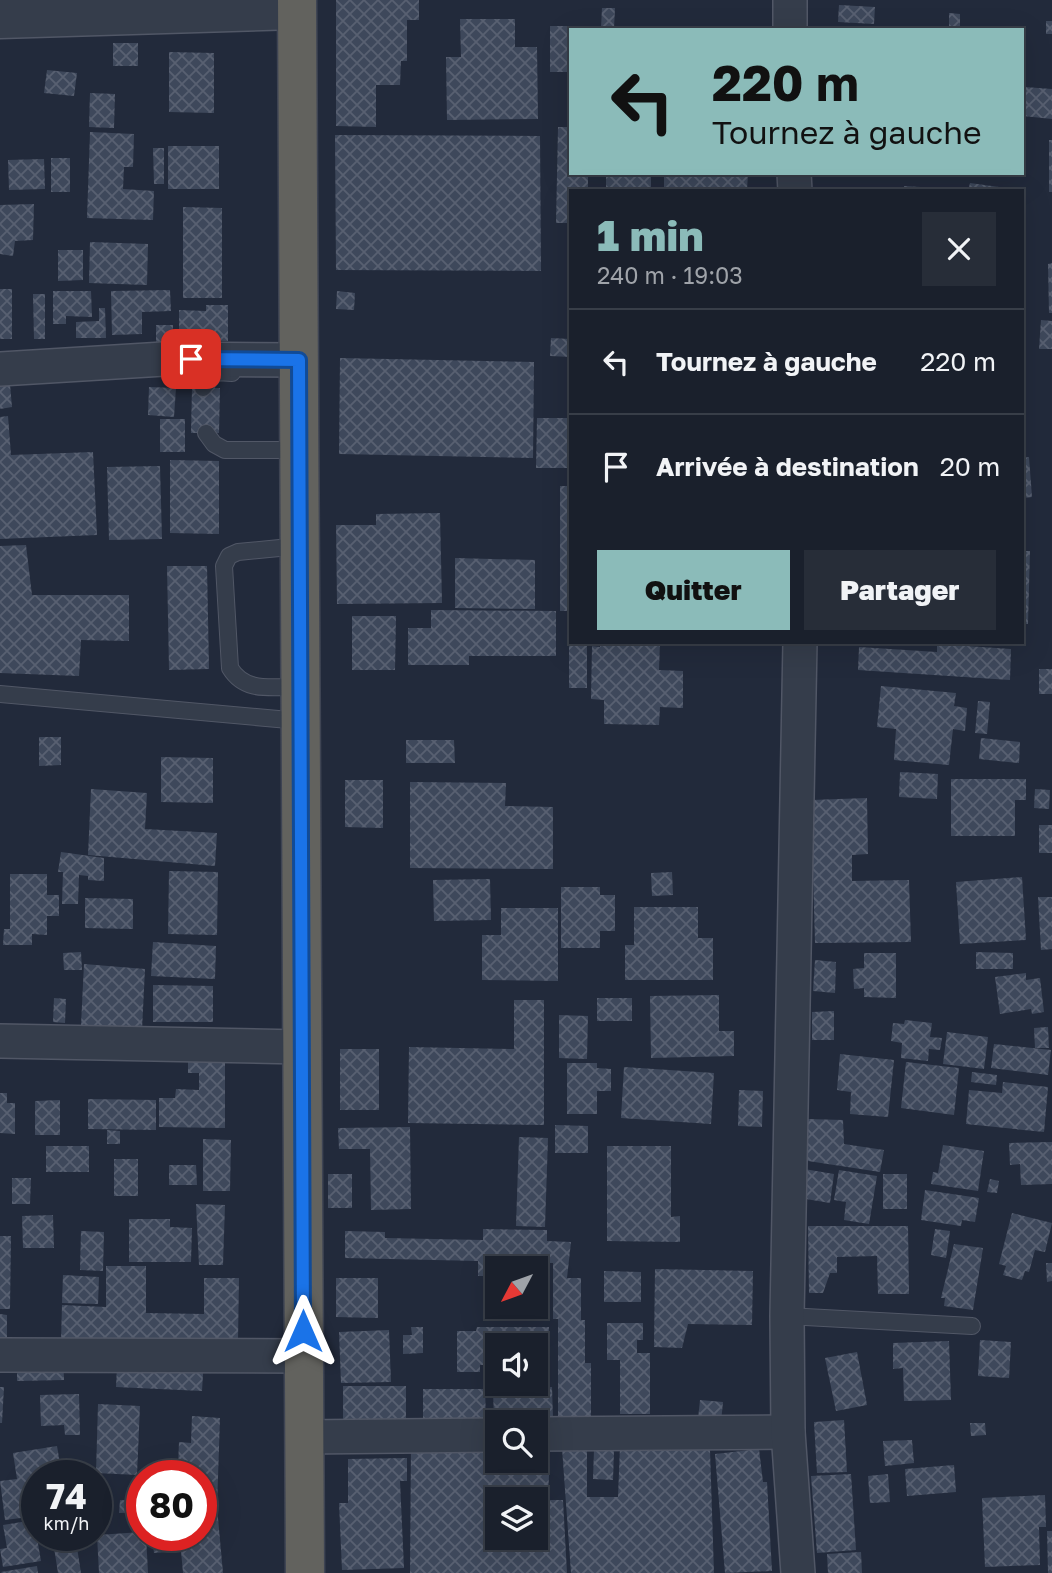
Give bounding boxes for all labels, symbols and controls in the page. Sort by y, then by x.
text: 220 m [712,53,859,112]
icon: left [597,56,688,147]
text: Tournez à gauche [712,113,981,151]
text: 1 min [597,210,704,260]
button: close [922,212,996,286]
text: 240 m · 19:03 [597,261,743,289]
pin [161,329,221,389]
icon: arrive [172,340,210,378]
icon: left [597,343,635,381]
text: Tournez à gauche [656,346,877,377]
text: 220 m [920,346,996,377]
icon: arrive [597,448,635,486]
text: Arrivée à destination [656,451,919,482]
text: 20 m [940,451,1000,482]
button: Quitter [597,550,790,630]
button: Partager [804,550,996,630]
north arrow [485,1256,548,1320]
map controls [485,1256,548,1550]
position arrow [266,1294,340,1368]
button: sound [485,1333,548,1396]
button: search [485,1410,548,1473]
speed limit sign: 80 [126,1460,217,1551]
text: 74 [46,1475,87,1517]
button: layers [485,1487,548,1550]
text: km/h [44,1512,89,1534]

